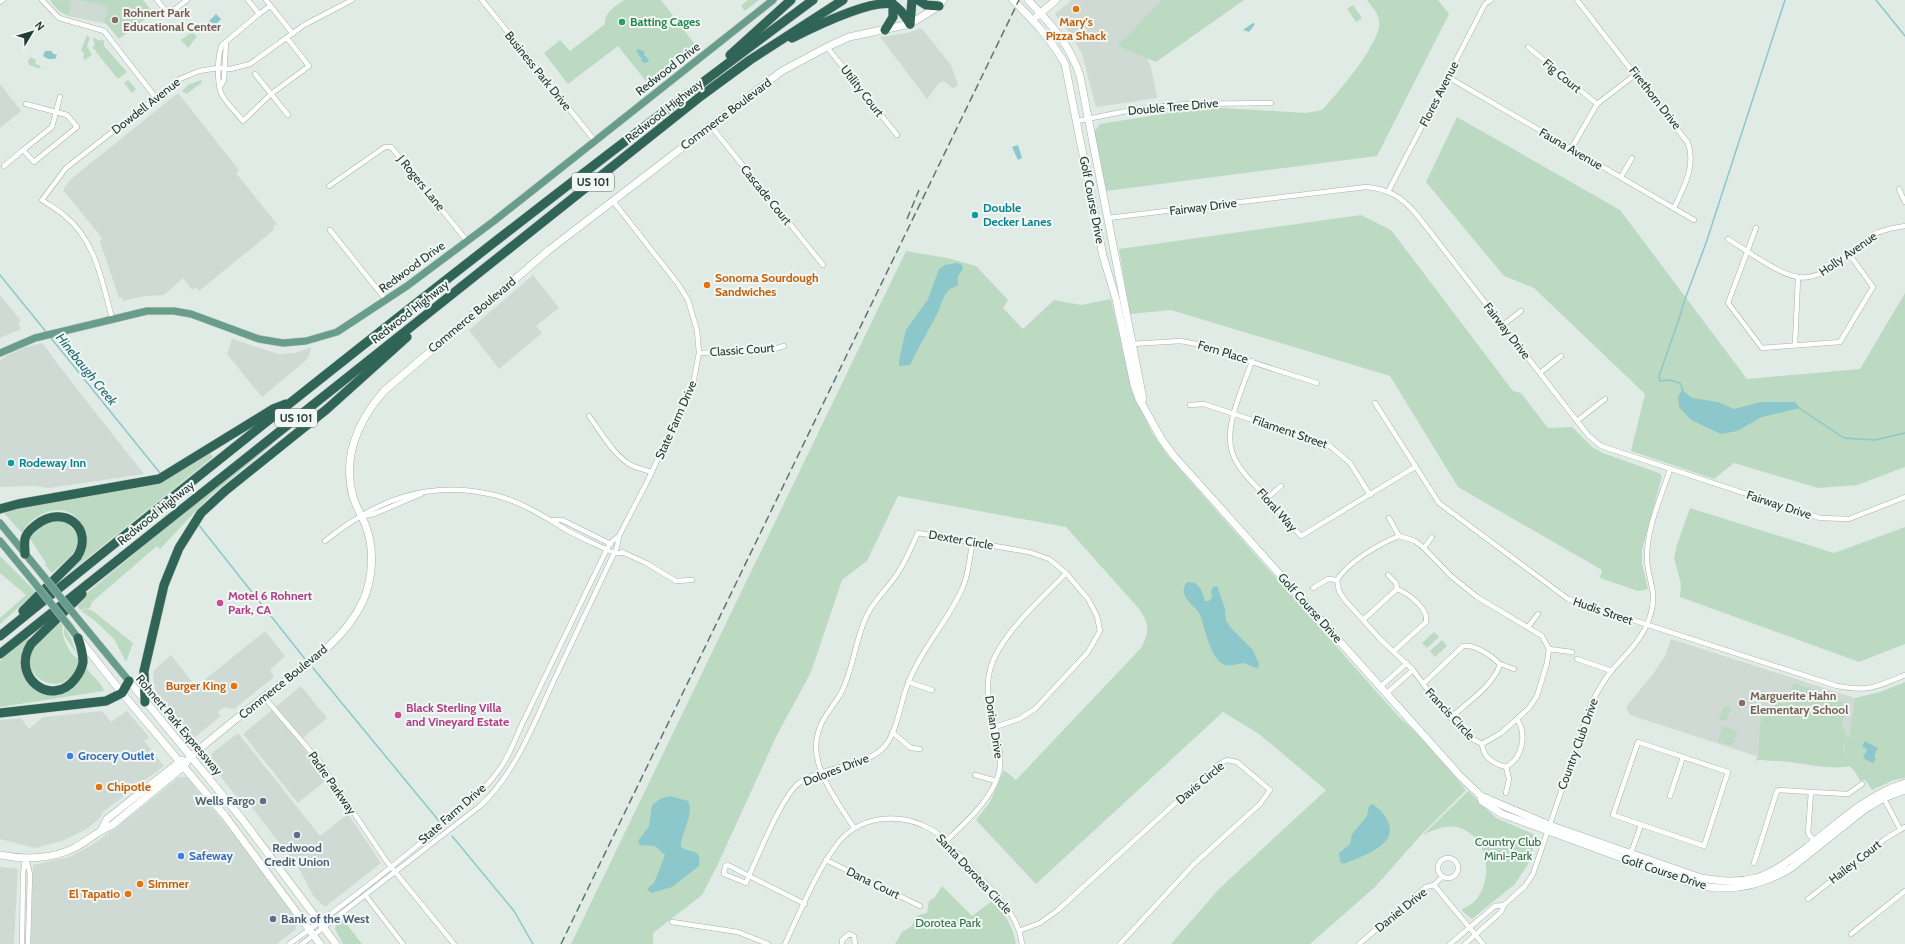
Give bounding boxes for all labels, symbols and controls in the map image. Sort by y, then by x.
marker: Mary's Pizza Shack [1071,4,1081,14]
place label: Rohnert Park Educational Center [123,5,221,34]
north arrow [12,12,52,52]
place label: Batting Cages [630,14,700,29]
place label: Mary's Pizza Shack [1046,14,1107,43]
marker: Rohnert Park Educational Center [110,15,120,25]
marker: Batting Cages [617,17,627,27]
text: N [32,18,48,33]
street label: Business Park Drive [502,28,575,113]
street label: Redwood Drive [632,39,703,99]
street label: Fig Court [1540,55,1585,96]
street label: Flores Avenue [1416,59,1461,129]
street label: Utility Court [838,62,887,119]
street label: Firethorn Drive [1626,63,1685,132]
street label: Dowdell Avenue [108,74,183,137]
street label: Commerce Boulevard [677,75,774,153]
street label: Redwood Highway [622,76,706,146]
street label: Double Tree Drive [1127,95,1219,118]
street label: Fauna Avenue [1537,124,1606,173]
street label: J Rogers Lane [394,151,448,214]
street label: Golf Course Drive [1077,155,1108,245]
street label: Cascade Court [738,162,795,228]
road number: US 101 [572,173,614,191]
street label: Fairway Drive [1169,195,1237,218]
place label: Double Decker Lanes [983,200,1051,229]
marker: Double Decker Lanes [970,210,980,220]
street label: Holly Avenue [1816,228,1880,279]
street label: Redwood Drive [376,238,448,296]
place label: Sonoma Sourdough Sandwiches [715,270,819,299]
street label: Commerce Boulevard [425,274,519,356]
street label: Redwood Highway [368,277,452,347]
marker: Sonoma Sourdough Sandwiches [702,280,712,290]
street label: Fairway Drive [1481,299,1534,362]
water label: Hinebaugh Creek [53,330,121,409]
street label: Fern Place [1196,337,1250,366]
street label: Classic Court [709,340,775,359]
street label: State Farm Drive [651,378,700,462]
road number: US 101 [275,409,317,427]
street label: Filament Street [1251,412,1330,451]
place label: Rodeway Inn [19,455,86,470]
marker: Rodeway Inn [6,458,16,468]
street label: Redwood Highway [114,477,197,548]
street label: Floral Way [1254,485,1301,534]
street label: Fairway Drive [1745,487,1814,522]
street label: Dexter Circle [928,526,995,553]
street label: Golf Course Drive [1275,570,1346,646]
place label: Motel 6 Rohnert Park, CA [228,588,312,617]
street label: Hudis Street [1571,593,1635,628]
marker: Motel 6 Rohnert Park, CA [215,598,225,608]
street label: Commerce Boulevard [235,641,330,722]
street label: Rohnert Park Expressway [133,671,226,778]
place label: Burger King [166,678,226,693]
marker: Burger King [229,681,239,691]
street label: Francis Circle [1422,684,1478,743]
place label: Marguerite Hahn Elementary School [1750,688,1848,717]
street label: Dorian Drive [982,694,1007,760]
street label: Country Club Drive [1554,696,1601,792]
marker: Marguerite Hahn Elementary School [1737,698,1747,708]
place label: Black Sterling Villa and Vineyard Estate [406,700,509,729]
marker: Black Sterling Villa and Vineyard Estate [393,710,403,720]
place label: Grocery Outlet [78,748,155,763]
street label: Padre Parkway [305,748,360,817]
street label: Dolores Drive [801,750,871,789]
marker: Grocery Outlet [65,751,75,761]
street label: Davis Circle [1172,758,1227,807]
place label: Chipotle [107,779,151,794]
street label: State Farm Drive [415,780,489,847]
marker: Chipotle [94,782,104,792]
place label: Wells Fargo [195,793,255,808]
marker: Wells Fargo [258,796,268,806]
marker: Redwood Credit Union [292,830,302,840]
street label: Santa Dorotea Circle [933,830,1015,917]
park label: Country Club Mini-Park [1475,834,1542,863]
street label: Hailey Court [1826,837,1884,887]
place label: Redwood Credit Union [264,840,330,869]
place label: Safeway [189,848,233,863]
marker: Safeway [176,851,186,861]
street label: Golf Course Drive [1620,851,1709,892]
street label: Dana Court [844,863,902,902]
place label: Simmer [148,876,189,891]
marker: Simmer [135,879,145,889]
street label: Daniel Drive [1372,884,1430,935]
place label: El Tapatio [69,886,120,901]
marker: El Tapatio [123,889,133,899]
place label: Bank of the West [281,911,369,926]
marker: Bank of the West [268,914,278,924]
park label: Dorotea Park [915,915,981,930]

